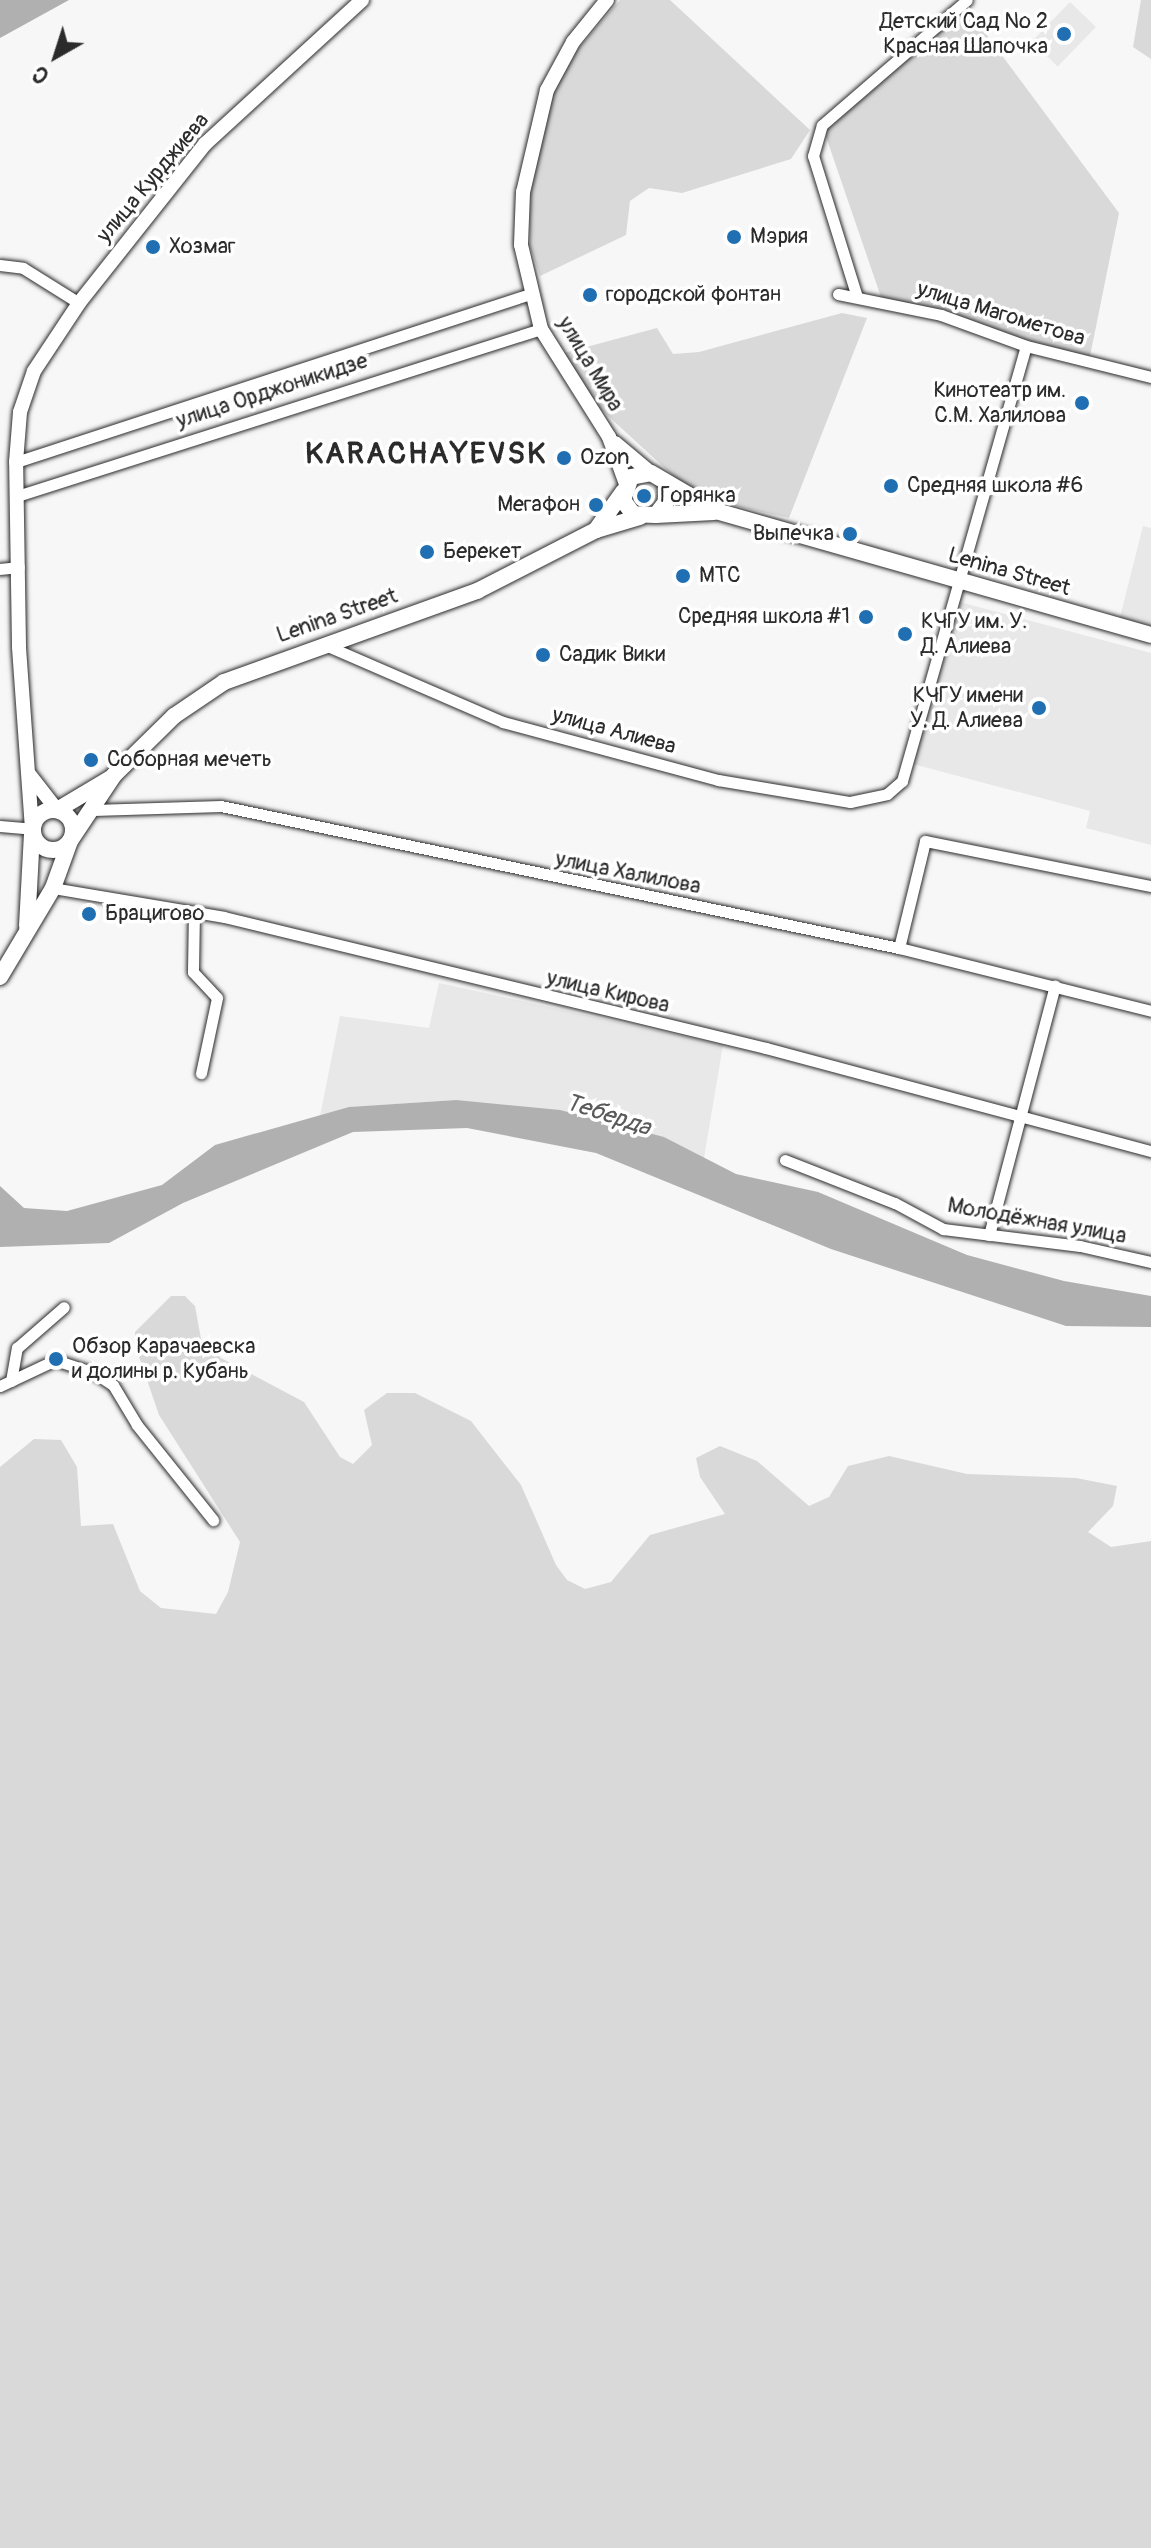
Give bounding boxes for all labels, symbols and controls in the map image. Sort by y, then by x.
place label: Детский Сад № 2 Красная Шапочка [880,8,1048,60]
north arrow [16,16,96,96]
marker: Детский Сад № 2 Красная Шапочка [1055,25,1073,43]
text: С [27,60,55,90]
street label: улица Курджиева [91,108,215,248]
place label: Мэрия [750,224,808,250]
marker: Мэрия [725,228,743,246]
place label: Хозмаг [169,234,235,260]
marker: Хозмаг [144,238,162,256]
street label: улица Магометова [914,276,1088,352]
place label: городской фонтан [606,282,781,308]
marker: городской фонтан [581,286,599,304]
street label: улица Мира [551,312,629,416]
street label: улица Орджоникидзе [173,348,371,434]
place label: Кинотеатр им. С.М. Халилова [933,377,1066,428]
marker: Кинотеатр им. С.М. Халилова [1073,394,1091,412]
district label: KARACHAYEVSK [305,436,547,472]
place label: Ozon [580,445,629,471]
marker: Ozon [555,449,573,467]
place label: Средняя школа #6 [907,473,1083,499]
marker: Средняя школа #6 [882,477,900,495]
place label: Горянка [660,483,736,509]
marker: Горянка [635,487,653,505]
place label: Мегафон [497,492,580,518]
marker: Мегафон [587,496,605,514]
place label: Выпечка [753,521,834,547]
marker: Выпечка [841,525,859,543]
place label: Берекет [443,539,521,565]
street label: Lenina Street [945,542,1073,602]
marker: Берекет [418,543,436,561]
place label: МТС [699,563,741,589]
marker: МТС [674,567,692,585]
street label: Lenina Street [273,583,401,649]
place label: Средняя школа #1 [678,604,850,630]
marker: Средняя школа #1 [857,608,875,626]
place label: КЧГУ им. У. Д. Алиева [921,608,1027,660]
marker: КЧГУ им. У. Д. Алиева [896,625,914,643]
place label: Садик Вики [559,642,665,668]
marker: Садик Вики [534,646,552,664]
place label: КЧГУ имени У. Д. Алиева [910,682,1023,734]
marker: КЧГУ имени У. Д. Алиева [1030,699,1048,717]
street label: улица Алиева [549,702,679,760]
place label: Соборная мечеть [107,747,272,773]
marker: Соборная мечеть [82,751,100,769]
street label: улица Халилова [553,846,703,900]
place label: Брацигово [105,901,204,927]
marker: Брацигово [80,905,98,923]
street label: улица Кирова [544,965,672,1019]
water label: Теберда [562,1088,654,1142]
street label: Молодёжная улица [945,1192,1129,1250]
place label: Обзор Карачаевска и долины р. Кубань [72,1333,255,1384]
marker: Обзор Карачаевска и долины р. Кубань [47,1350,65,1368]

